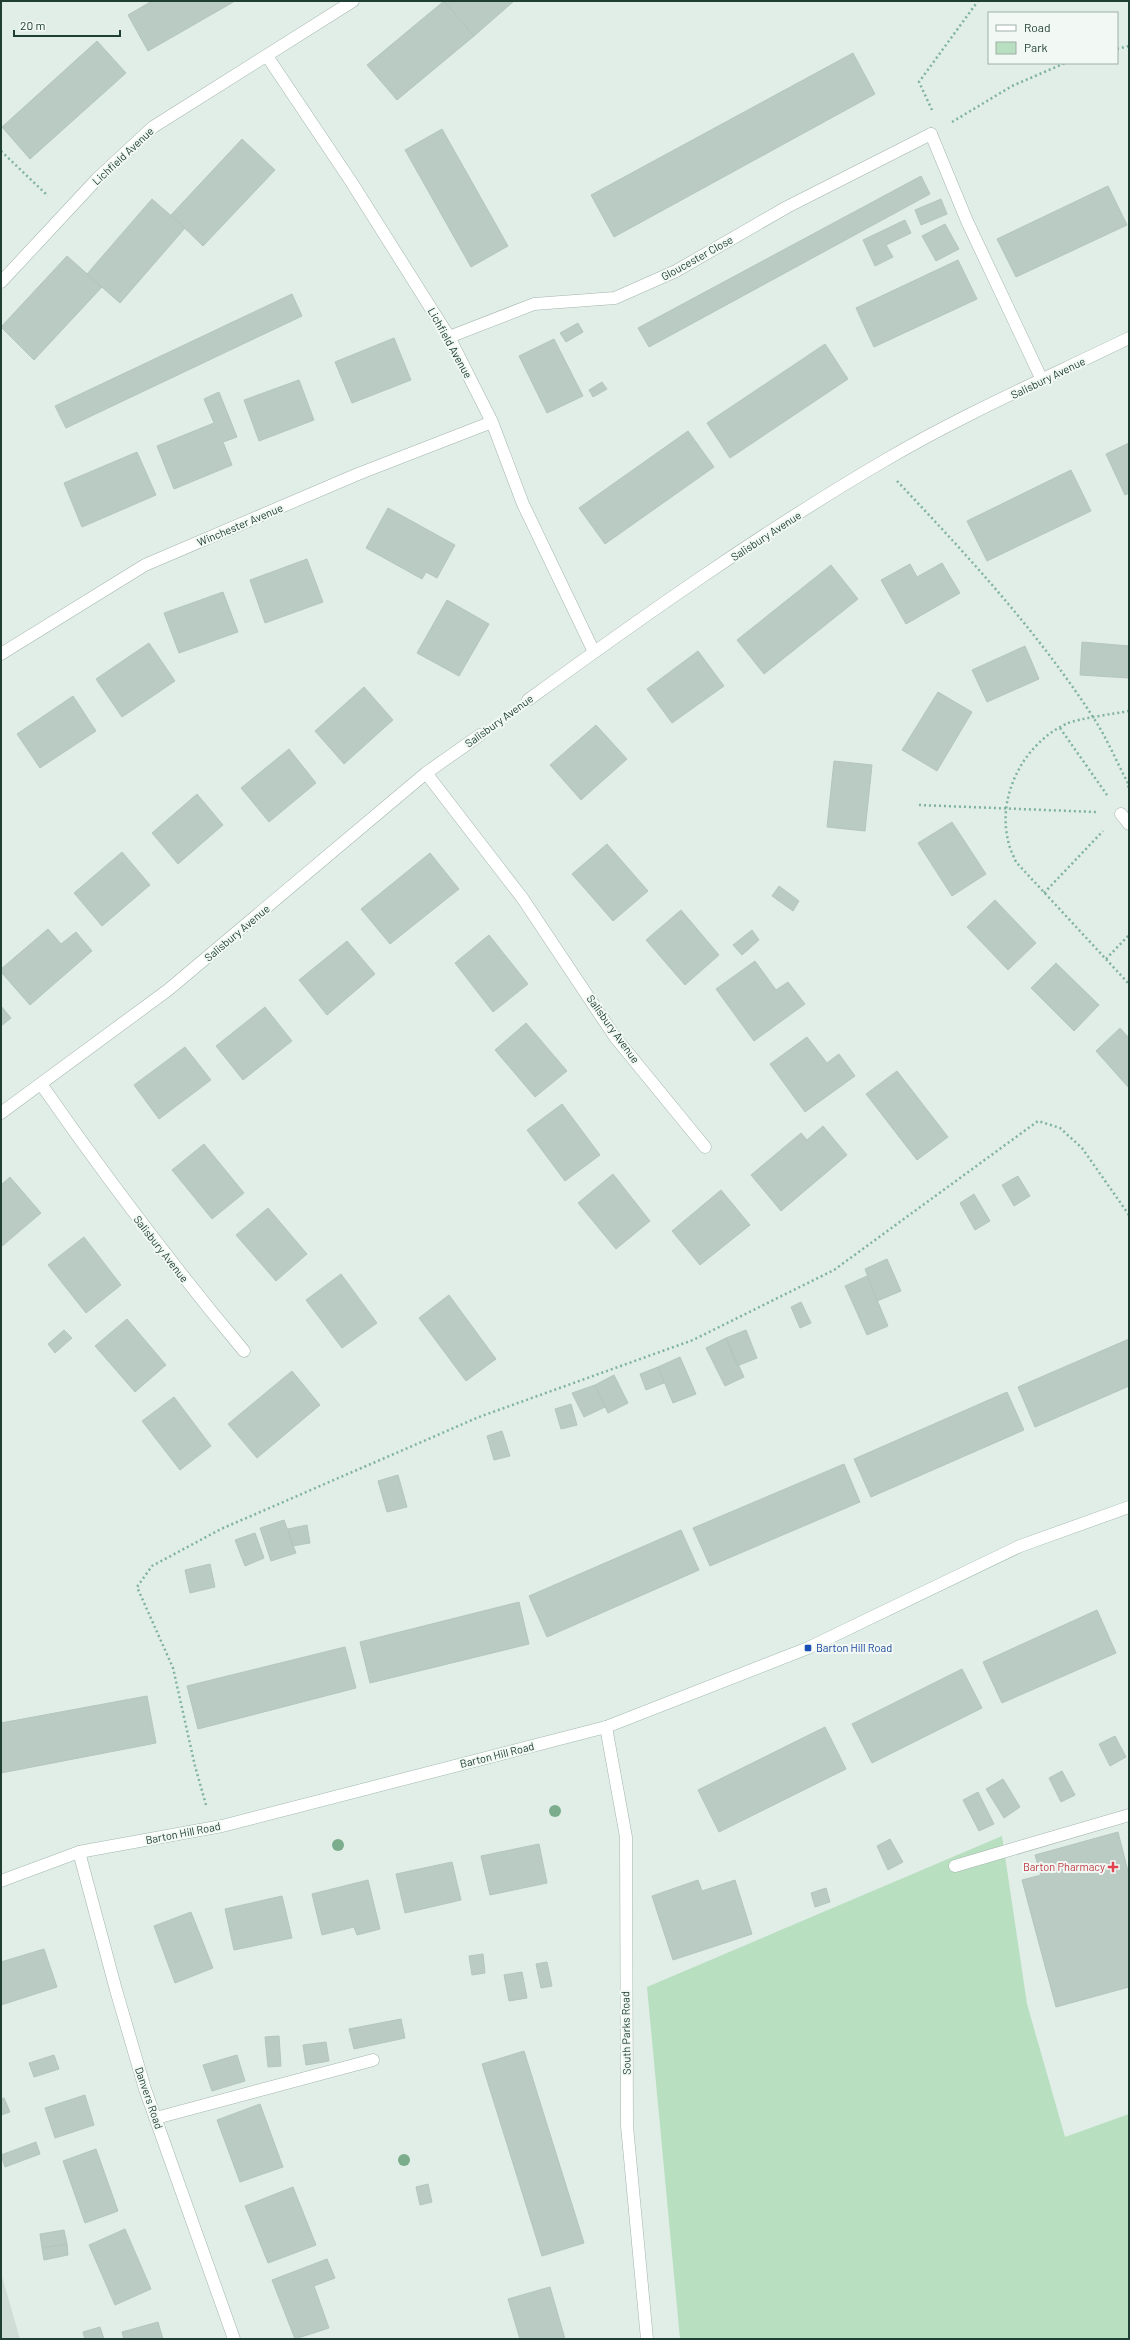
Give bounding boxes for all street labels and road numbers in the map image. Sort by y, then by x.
street label: Lichfield Avenue [89,124,156,187]
street label: Gloucester Close [659,232,735,283]
street label: Lichfield Avenue [426,305,475,381]
street label: Salisbury Avenue [1008,354,1087,401]
street label: Winchester Avenue [195,501,285,548]
street label: Salisbury Avenue [728,508,803,563]
street label: Salisbury Avenue [462,691,535,750]
street label: Salisbury Avenue [201,901,272,964]
street label: Salisbury Avenue [584,992,643,1065]
street label: Salisbury Avenue [131,1213,192,1285]
street label: Barton Hill Road [458,1739,535,1770]
street label: Barton Hill Road [144,1819,222,1846]
street label: South Parks Road [618,1991,633,2075]
street label: Danvers Road [133,2065,166,2131]

